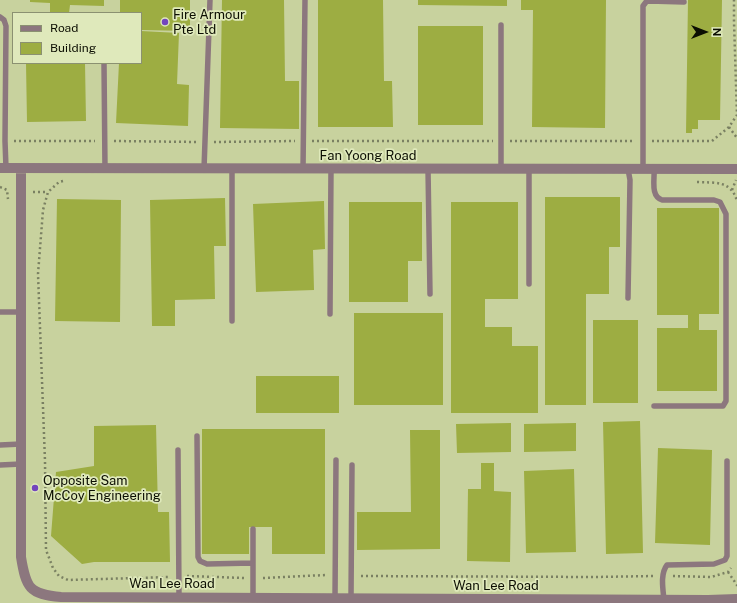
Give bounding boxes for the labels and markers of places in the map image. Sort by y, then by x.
place label: Fire Armour Pte Ltd [173,7,245,38]
marker: Fire Armour Pte Ltd [160,17,170,27]
place label: Opposite Sam McCoy Engineering [43,473,161,504]
marker: Opposite Sam McCoy Engineering [30,483,40,493]

